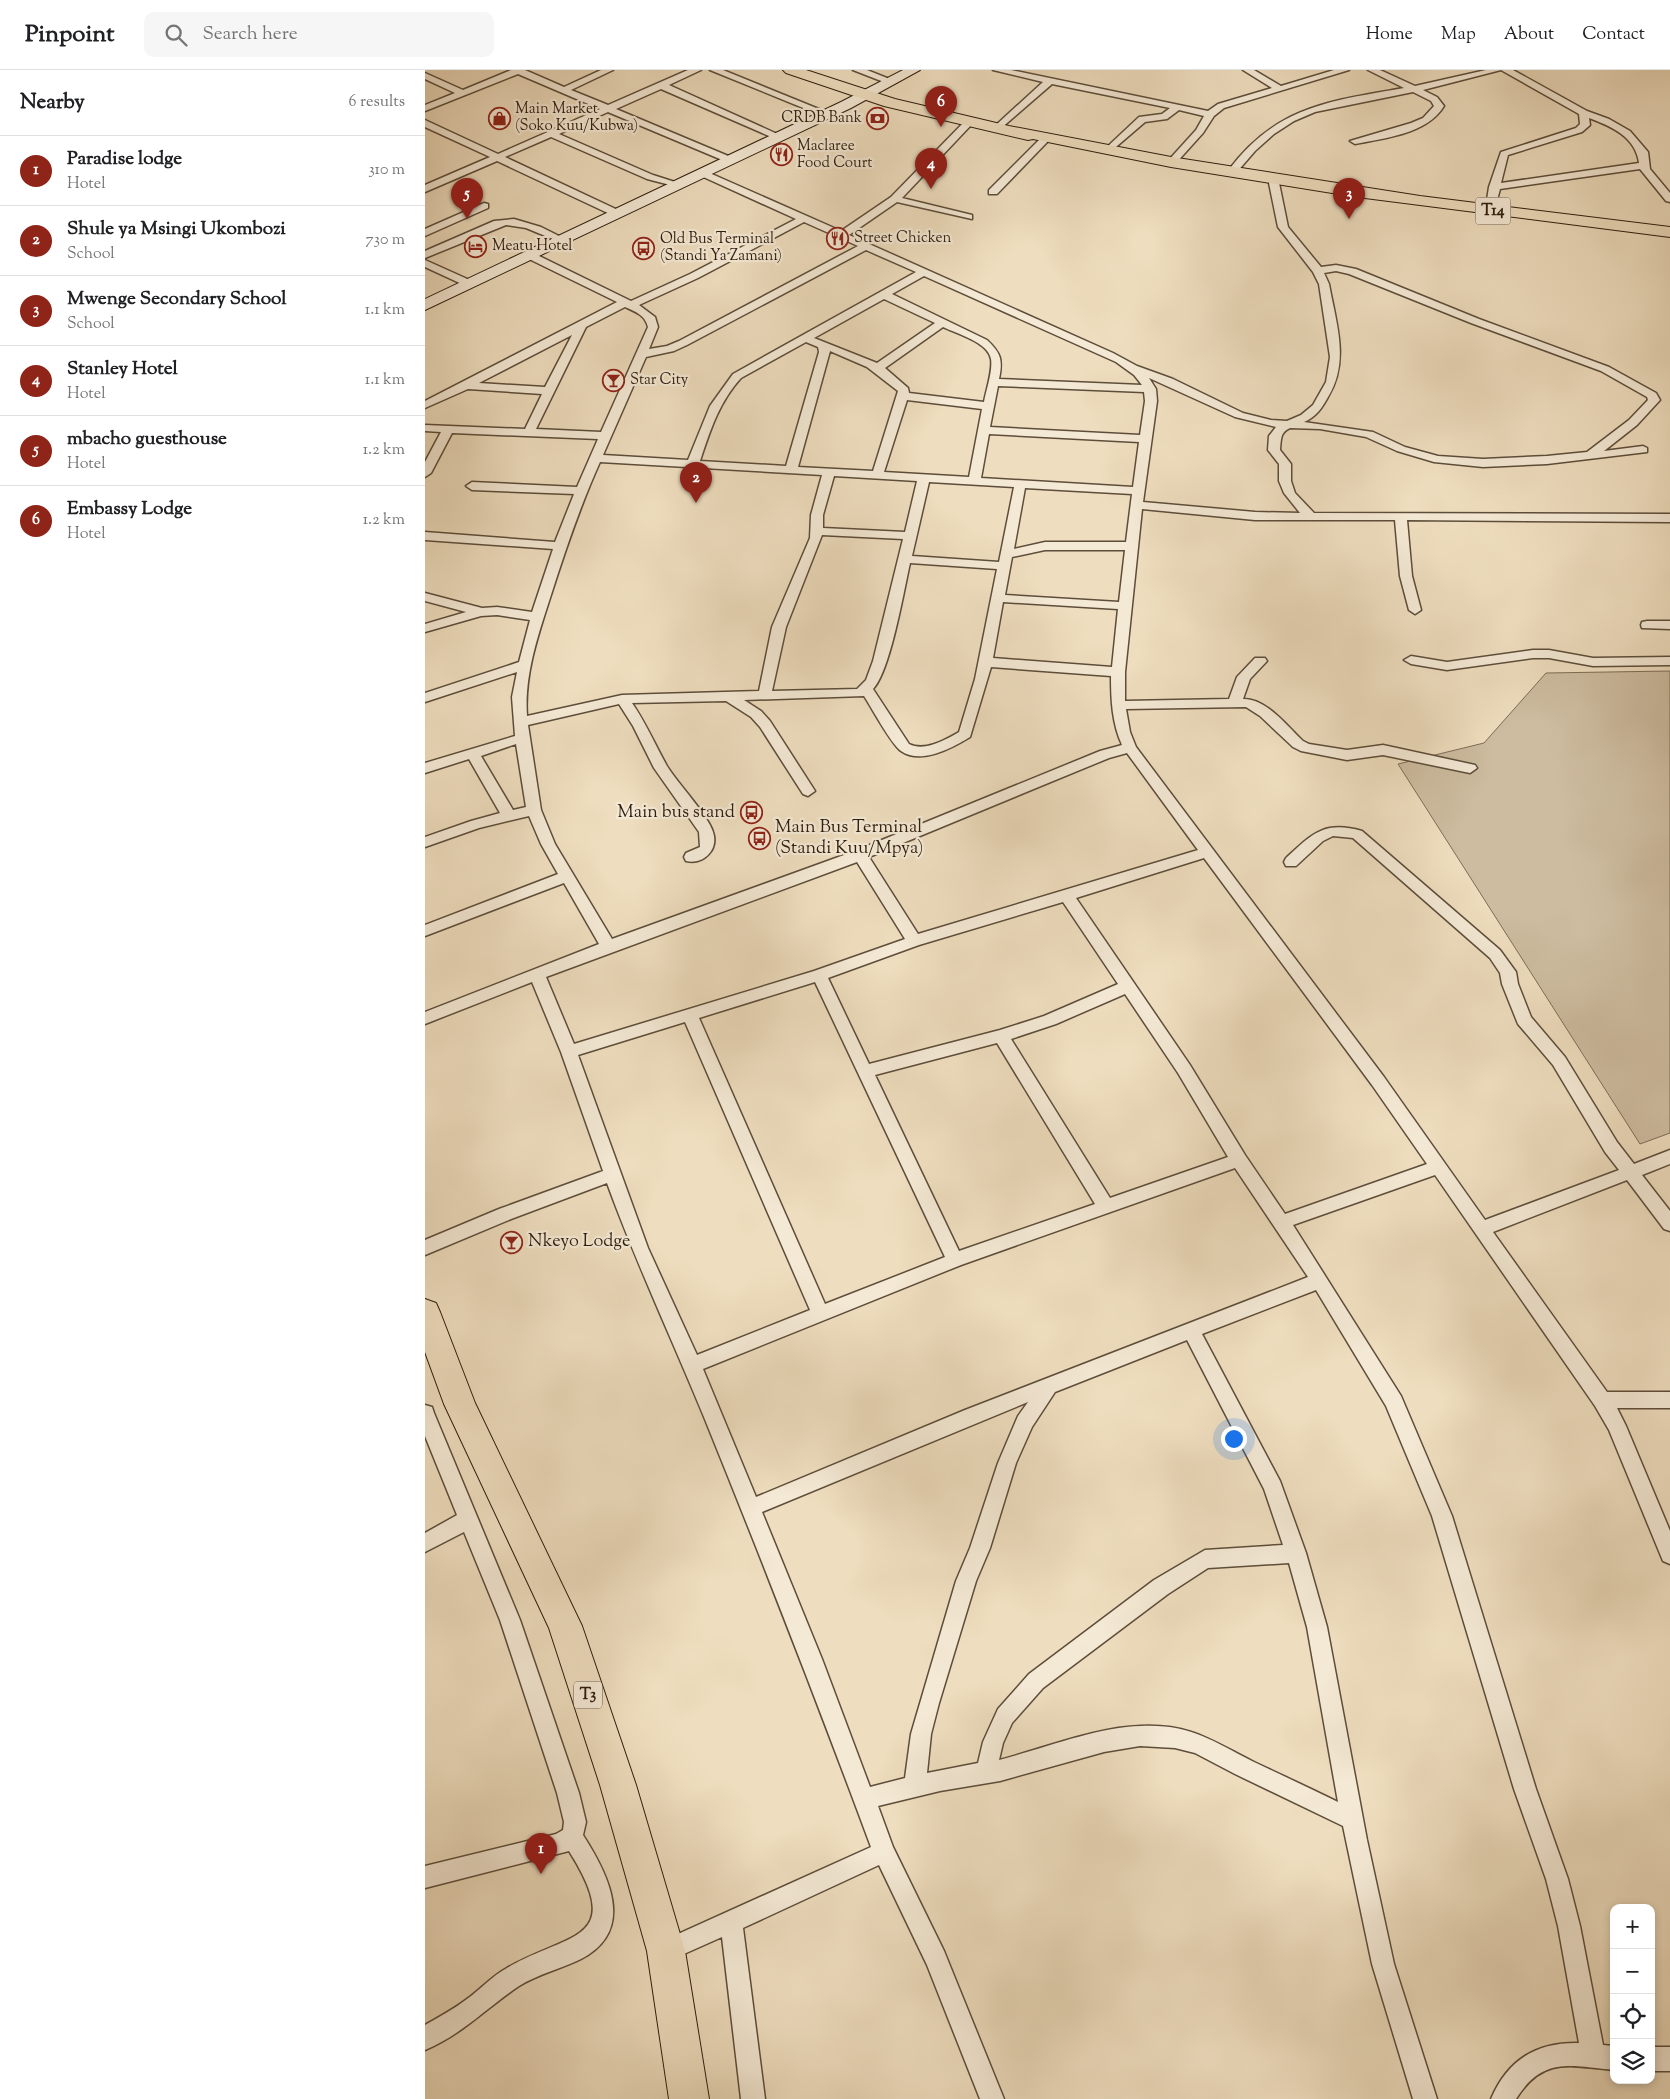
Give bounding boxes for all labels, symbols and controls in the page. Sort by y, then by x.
search box [144,12,494,57]
text: Pinpoint [25,18,114,52]
icon: search [162,21,190,49]
text: Search here [202,21,298,48]
text: Home [1366,22,1413,48]
text: Map [1441,22,1476,48]
text: About [1504,22,1554,48]
text: Contact [1582,22,1645,48]
pin: 6 [925,86,957,127]
text: Nearby [20,88,85,118]
text: 6 results [349,91,405,114]
place label: Main Market (Soko Kuu/Kubwa) [515,99,638,137]
shop icon: Main Market (Soko Kuu/Kubwa) [487,106,511,130]
bank icon: CRDB Bank [866,106,890,130]
place label: CRDB Bank [781,108,862,129]
place label: Maclaree Food Court [797,136,872,174]
restaurant icon: Maclaree Food Court [769,143,793,167]
text: Paradise lodge [67,146,182,173]
pin: 4 [915,148,947,189]
text: 1 [33,159,39,182]
text: 310 m [368,159,405,182]
text: Hotel [67,173,106,196]
pin: 5 [451,178,483,219]
pin: 3 [1333,178,1365,219]
road number: T14 [1475,198,1511,224]
text: Shule ya Msingi Ukombozi [67,216,286,243]
restaurant icon: Street Chicken [826,226,850,250]
place label: Street Chicken [854,228,952,249]
text: 2 [32,229,40,252]
text: 730 m [366,229,405,252]
place label: Old Bus Terminal (Standi Ya Zamani) [660,229,782,267]
hotel icon: Meatu Hotel [464,234,488,258]
place label: Meatu Hotel [492,236,573,257]
bus stop icon: Old Bus Terminal (Standi Ya Zamani) [632,236,656,260]
text: School [67,243,115,266]
text: Mwenge Secondary School [67,286,287,313]
text: 3 [33,299,39,322]
text: 1.1 km [365,299,405,322]
text: School [67,313,115,336]
text: Stanley Hotel [67,356,178,383]
bar icon: Star City [602,368,626,392]
text: 4 [32,369,40,392]
text: 1.1 km [365,369,405,392]
place label: Star City [630,370,689,391]
text: Hotel [67,383,106,406]
text: mbacho guesthouse [67,426,227,453]
text: 5 [33,439,39,462]
text: 1.2 km [363,439,405,462]
text: Hotel [67,453,106,476]
pin: 2 [680,462,712,503]
text: Embassy Lodge [67,496,192,523]
text: 6 [32,509,40,532]
text: 1.2 km [363,509,405,532]
text: Hotel [67,523,106,546]
place label: Main bus stand [617,800,735,826]
bus stop icon: Main bus stand [739,801,763,825]
place label: Main Bus Terminal (Standi Kuu/Mpya) [775,815,923,862]
bus stop icon: Main Bus Terminal (Standi Kuu/Mpya) [747,826,771,850]
place label: Nkeyo Lodge [528,1229,630,1255]
bar icon: Nkeyo Lodge [500,1230,524,1254]
your location [1221,1426,1247,1452]
road number: T3 [574,1682,602,1708]
pin: 1 [525,1833,557,1874]
map controls [1610,1904,1655,2084]
button: + [1610,1904,1655,1949]
button: − [1610,1949,1655,1994]
button: locate [1610,1994,1655,2039]
button: layers [1610,2039,1655,2084]

